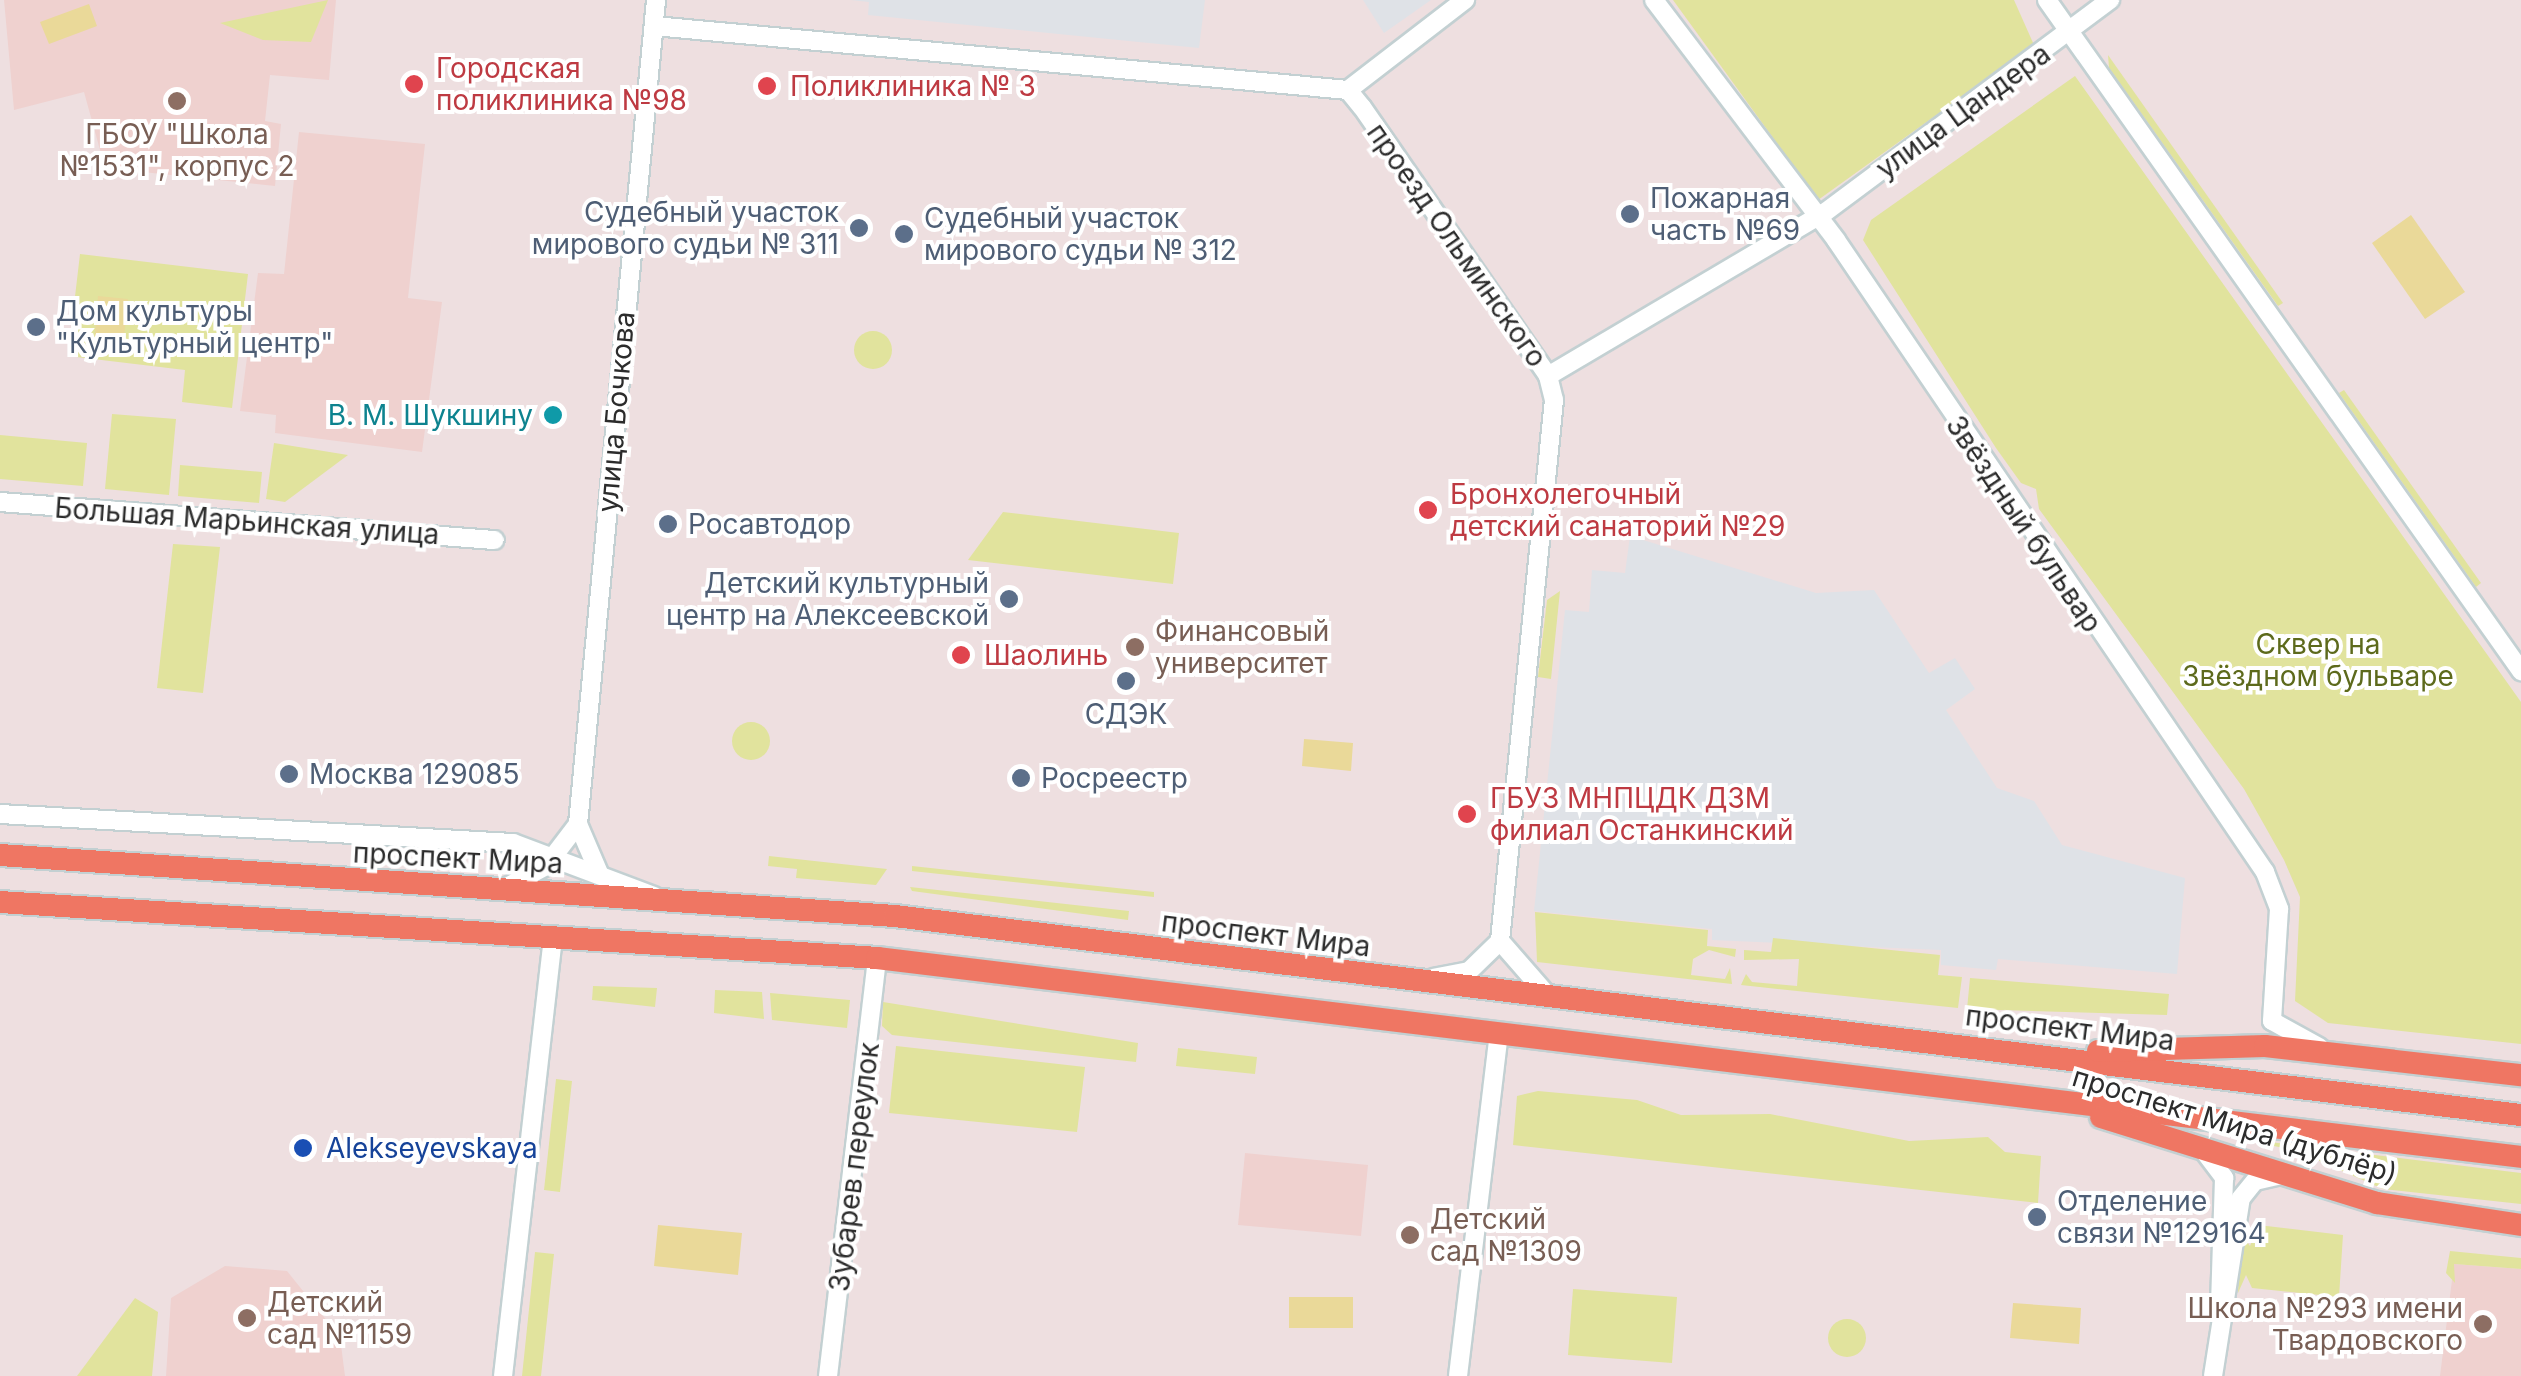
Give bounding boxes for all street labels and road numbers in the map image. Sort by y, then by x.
street label: улица Цандера [1869,37,2057,185]
street label: проезд Ольминского [1360,117,1554,373]
street label: улица Бочкова [590,310,642,514]
street label: Звёздный бульвар [1939,409,2109,639]
street label: Большая Марьинская улица [54,491,440,551]
street label: проспект Мира [352,836,564,880]
street label: проспект Мира [1160,905,1372,963]
street label: проспект Мира [1964,999,2176,1057]
street label: Зубарев переулок [822,1041,886,1293]
street label: проспект Мира (дублёр) [2069,1060,2401,1190]

